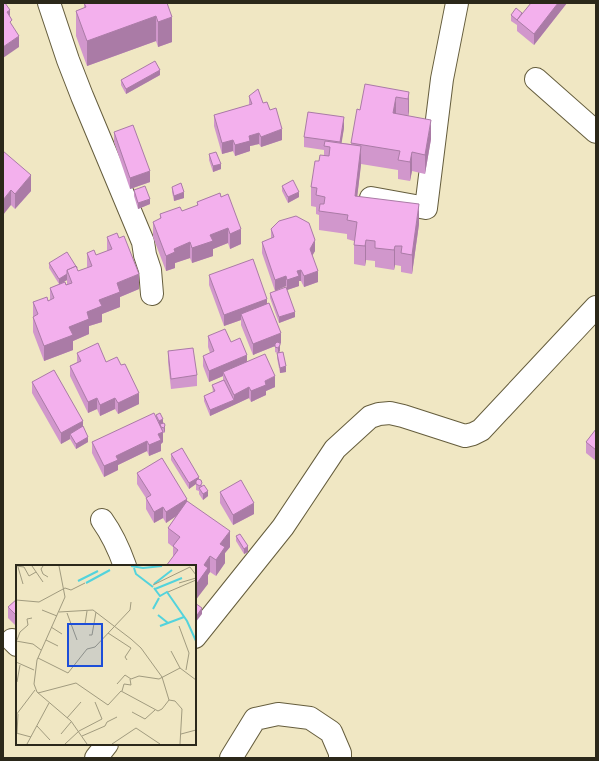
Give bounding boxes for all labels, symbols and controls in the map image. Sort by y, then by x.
inset map [16,565,196,745]

